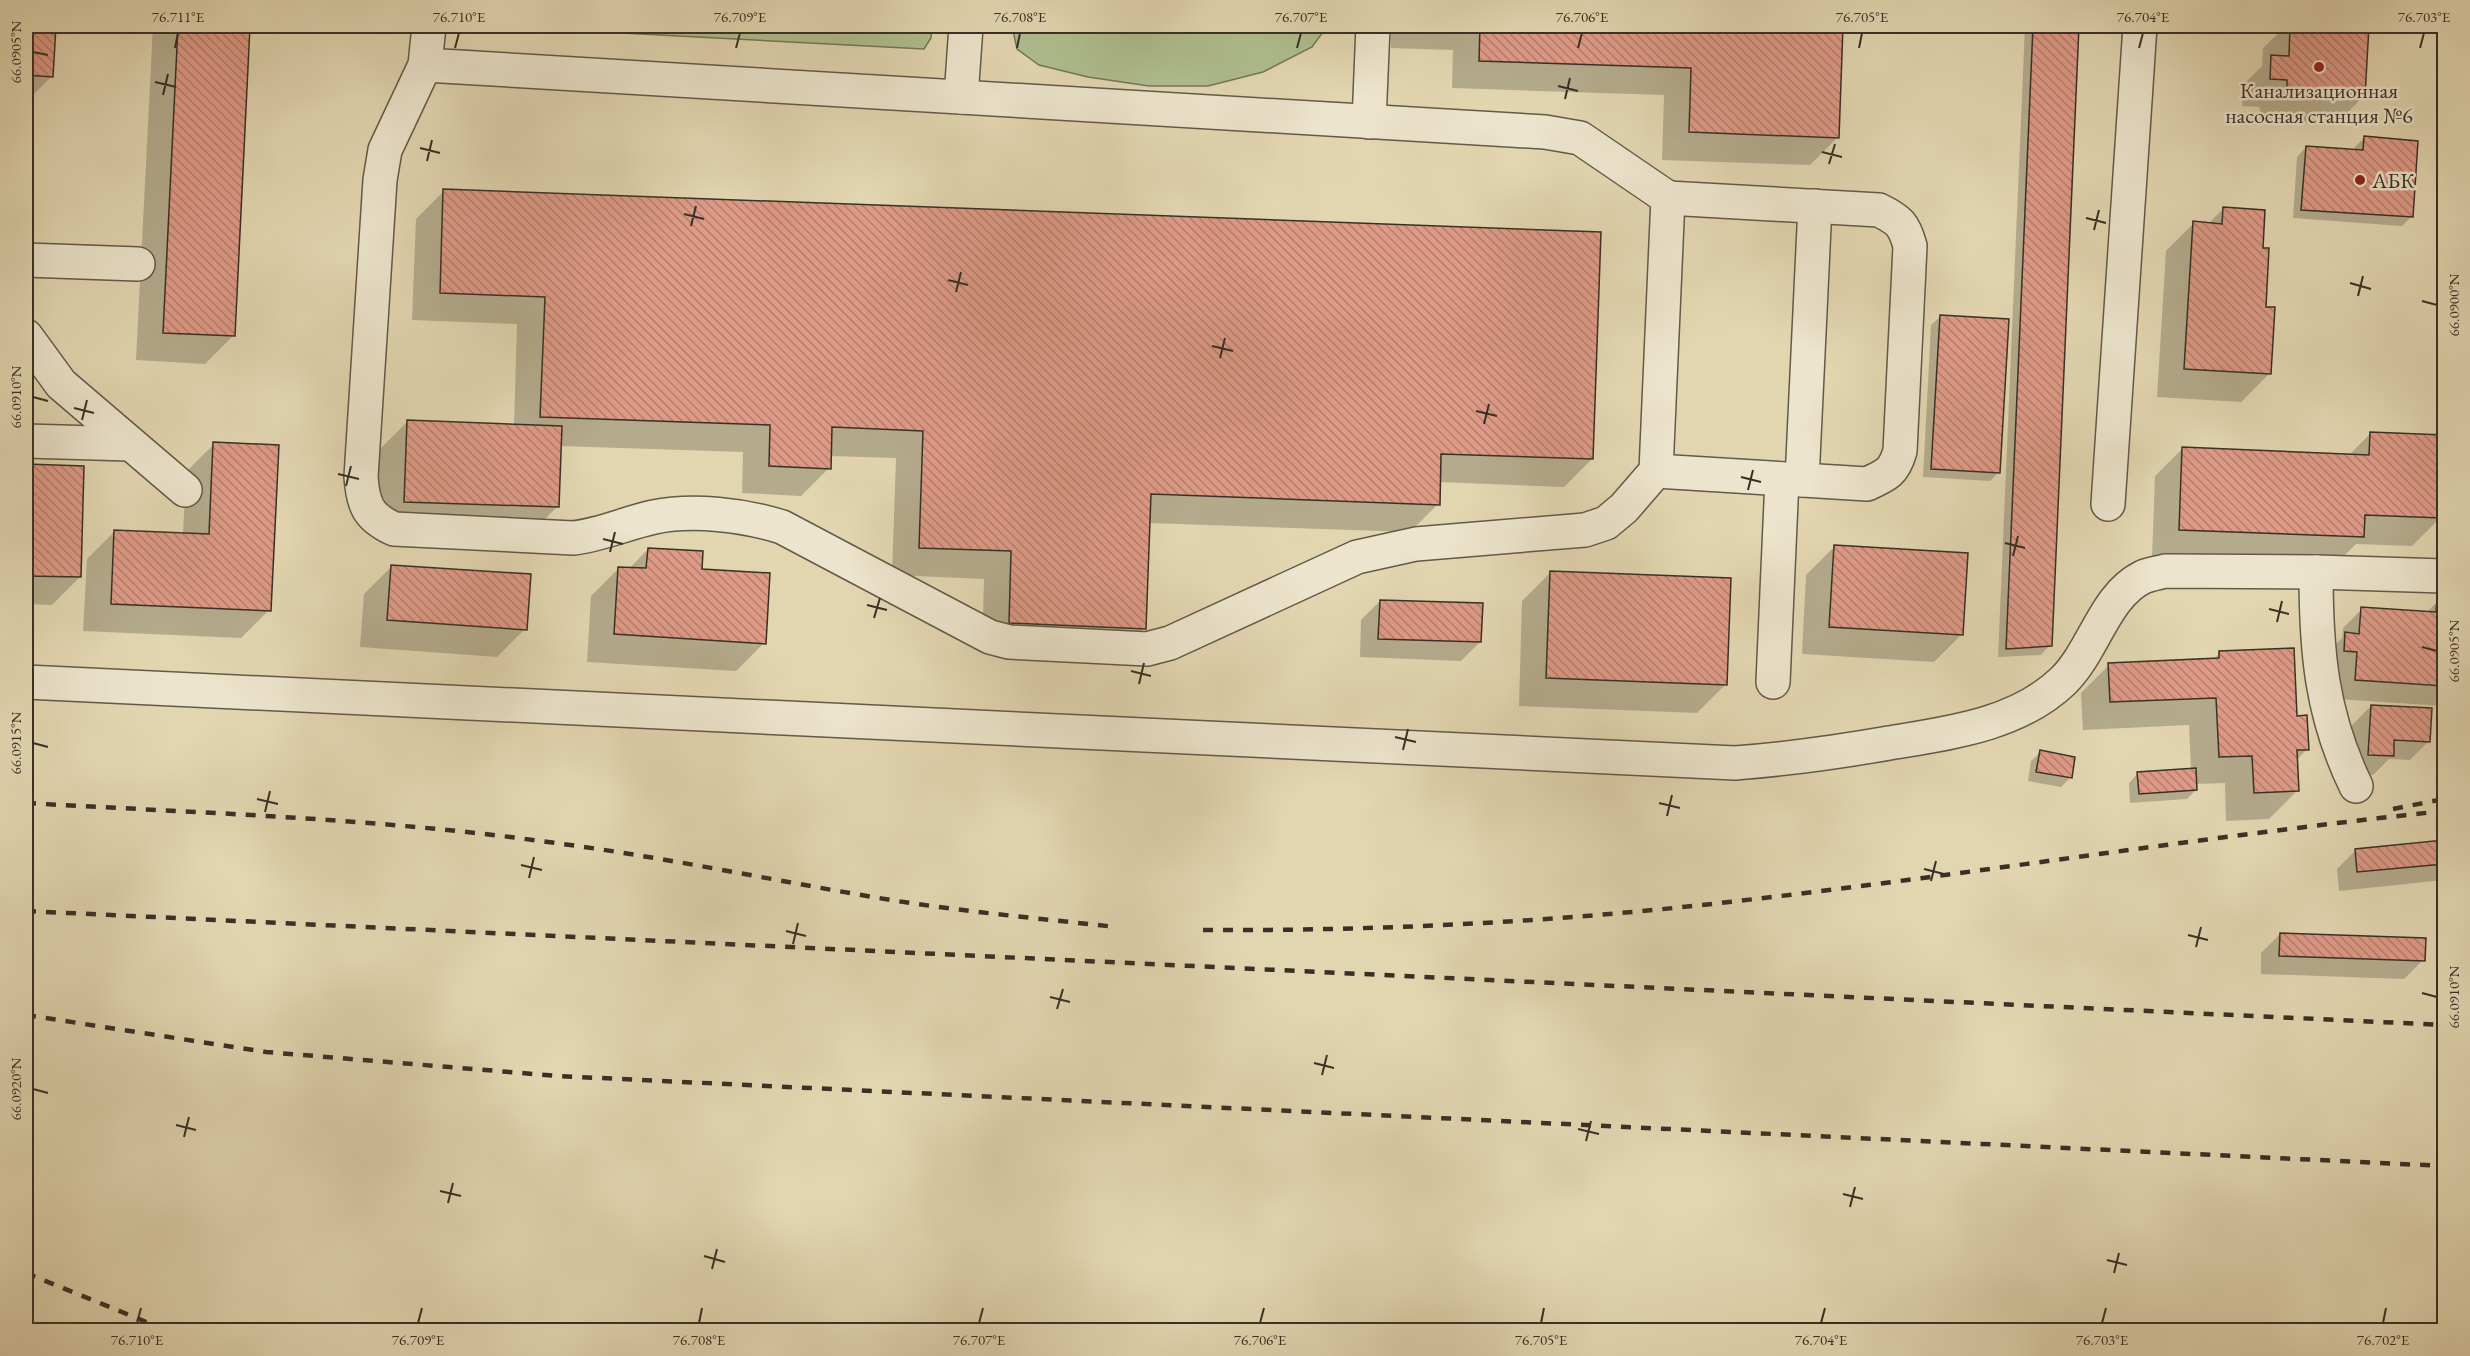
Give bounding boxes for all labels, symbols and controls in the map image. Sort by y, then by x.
text: 76.711°E [152,7,205,26]
text: 76.710°E [433,7,486,26]
text: 76.709°E [714,7,767,26]
text: 76.708°E [994,7,1047,26]
text: 76.707°E [1275,7,1328,26]
text: 76.706°E [1556,7,1609,26]
text: 76.705°E [1836,7,1889,26]
text: 76.704°E [2117,7,2170,26]
text: 76.703°E [2398,7,2451,26]
text: 66.0905°N [6,20,25,83]
marker: Канализационная насосная станция №6 [2312,60,2326,74]
place label: Канализационная насосная станция №6 [2225,76,2413,130]
place label: АБК [2371,166,2415,195]
marker: АБК [2353,173,2367,187]
text: 66.0900°N [2444,273,2463,336]
text: 66.0910°N [6,365,25,428]
text: 66.0905°N [2444,619,2463,682]
text: 66.0915°N [6,711,25,774]
text: 66.0910°N [2444,965,2463,1028]
text: 66.0920°N [6,1057,25,1120]
text: 76.710°E [111,1330,164,1349]
text: 76.709°E [392,1330,445,1349]
text: 76.708°E [673,1330,726,1349]
text: 76.707°E [953,1330,1006,1349]
text: 76.706°E [1234,1330,1287,1349]
text: 76.705°E [1515,1330,1568,1349]
text: 76.704°E [1795,1330,1848,1349]
text: 76.703°E [2076,1330,2129,1349]
text: 76.702°E [2357,1330,2410,1349]

